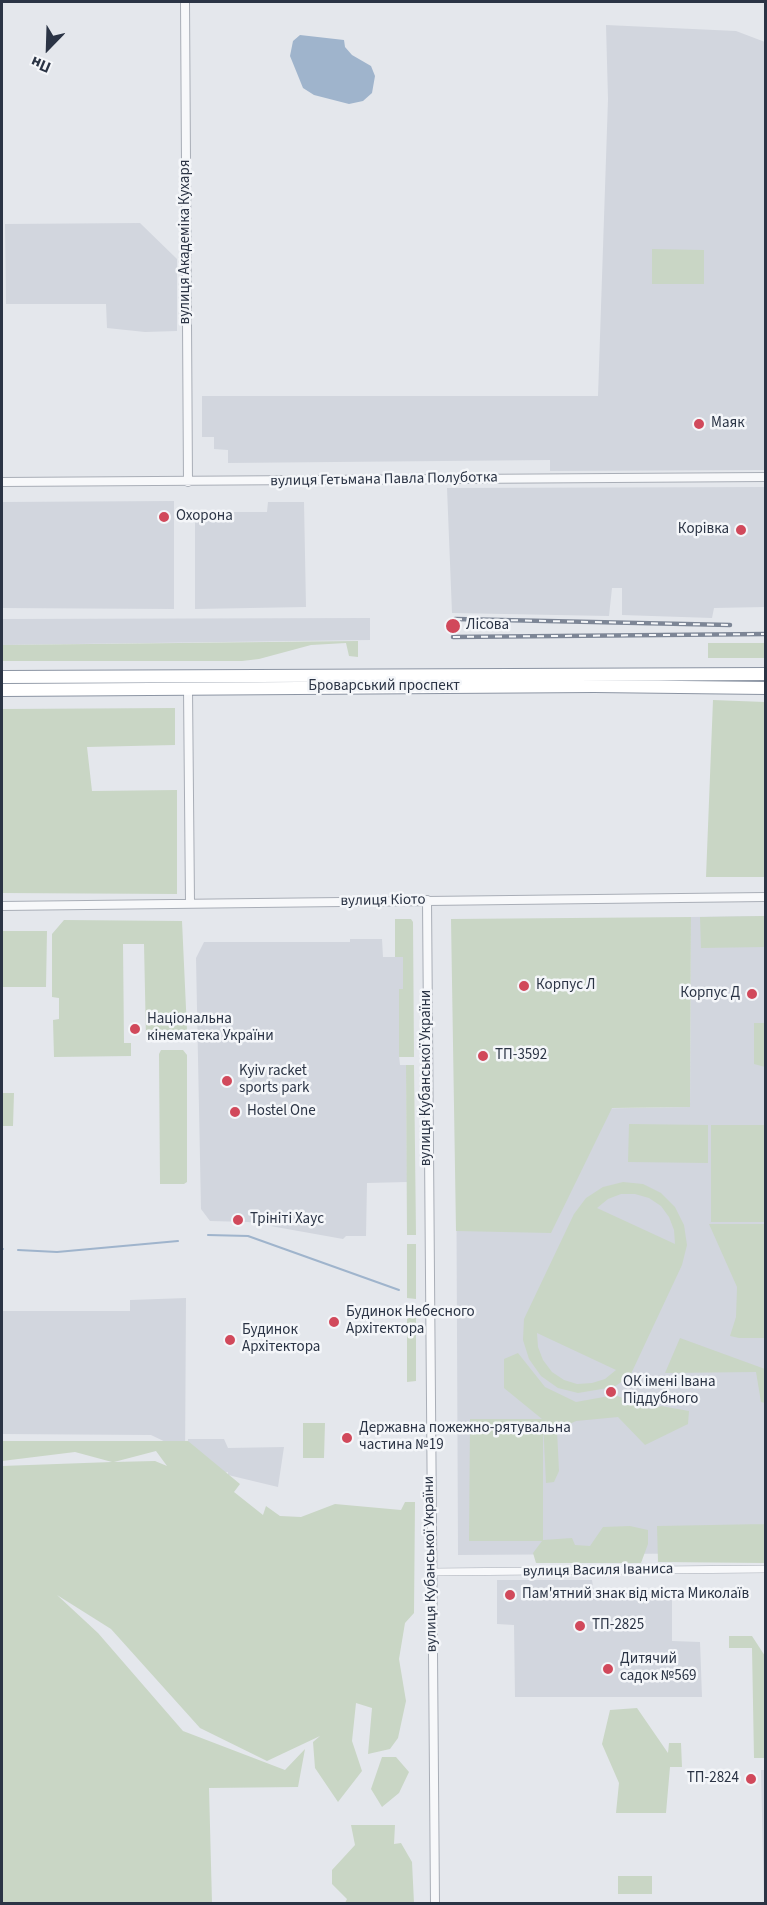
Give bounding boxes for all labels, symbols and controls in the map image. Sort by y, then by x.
north arrow [18,18,78,78]
text: Пн [28,51,54,79]
street label: вулиця Академіка Кухаря [177,160,195,324]
place label: Маяк [711,415,745,433]
marker: Маяк [692,417,706,431]
street label: вулиця Гетьмана Павла Полуботка [270,469,498,491]
place label: Охорона [176,508,233,526]
marker: Охорона [157,510,171,524]
place label: Корівка [678,521,729,539]
marker: Корівка [734,523,748,537]
marker: Лісова [444,617,462,635]
place label: Лісова [466,617,509,635]
street label: Броварський проспект [308,678,460,696]
street label: вулиця Кіото [340,891,426,911]
place label: Корпус Л [536,977,596,995]
marker: Корпус Л [517,979,531,993]
place label: Корпус Д [680,985,740,1003]
marker: Корпус Д [745,987,759,1001]
street label: вулиця Кубанської України [418,990,436,1166]
place label: Національна кінематека України [147,1011,274,1046]
marker: Національна кінематека України [128,1022,142,1036]
place label: ТП-3592 [495,1047,547,1065]
marker: ТП-3592 [476,1049,490,1063]
place label: Kyiv racket sports park [239,1063,309,1098]
marker: Kyiv racket sports park [220,1074,234,1088]
place label: Hostel One [247,1103,316,1121]
marker: Hostel One [228,1105,242,1119]
place label: Трініті Хаус [250,1211,324,1229]
marker: Трініті Хаус [231,1213,245,1227]
place label: Будинок Небесного Архітектора [346,1304,475,1339]
marker: Будинок Небесного Архітектора [327,1315,341,1329]
place label: Будинок Архітектора [242,1322,320,1357]
marker: Будинок Архітектора [223,1333,237,1347]
place label: ОК імені Івана Піддубного [623,1374,716,1409]
marker: ОК імені Івана Піддубного [604,1385,618,1399]
place label: Державна пожежно-рятувальна частина №19 [359,1420,571,1455]
marker: Державна пожежно-рятувальна частина №19 [340,1431,354,1445]
street label: вулиця Кубанської України [420,1476,442,1652]
street label: вулиця Василя Іваниса [523,1561,673,1581]
place label: Пам'ятний знак від міста Миколаїв [522,1586,749,1604]
marker: Пам'ятний знак від міста Миколаїв [503,1588,517,1602]
place label: ТП-2825 [592,1617,644,1635]
marker: ТП-2825 [573,1619,587,1633]
place label: Дитячий садок №569 [620,1651,697,1686]
marker: Дитячий садок №569 [601,1662,615,1676]
place label: ТП-2824 [687,1770,739,1788]
marker: ТП-2824 [744,1772,758,1786]

